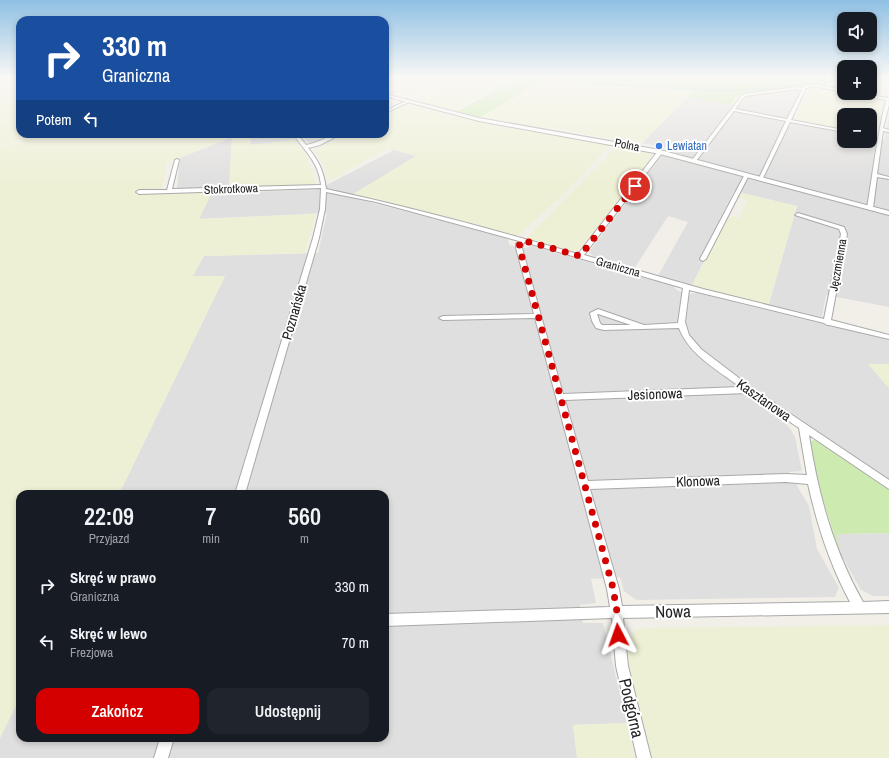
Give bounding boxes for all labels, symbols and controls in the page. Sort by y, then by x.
map controls [837,12,877,148]
button: sound [837,12,877,52]
text: 330 m [102,27,167,65]
icon: right [36,32,88,84]
button: + [837,60,877,100]
text: Graniczna [102,63,170,88]
icon: left [80,108,102,130]
button: − [837,108,877,148]
text: Potem [36,109,72,130]
street label: Polna [613,135,641,155]
place label: Lewiatan [667,138,707,154]
marker: Lewiatan [654,141,664,151]
pin [618,169,652,203]
icon: arrive [624,175,646,197]
street label: Stokrotkowa [204,180,259,198]
street label: Jęczmienna [826,237,851,293]
street label: Graniczna [594,253,643,281]
street label: Poznańska [278,282,311,342]
street label: Kasztanowa [733,375,795,426]
street label: Jesionowa [627,384,683,404]
street label: Klonowa [676,471,721,491]
text: 22:09 [84,500,134,532]
text: 7 [206,500,217,532]
text: 560 [288,500,321,532]
text: Przyjazd [89,530,130,547]
text: min [202,530,220,547]
text: m [300,530,309,547]
text: Skręć w prawo [70,567,156,588]
icon: right [36,575,58,597]
text: 330 m [335,576,369,597]
text: Graniczna [70,588,119,605]
street label: Nowa [655,599,691,623]
position arrow [597,614,639,656]
text: Skręć w lewo [70,623,147,644]
icon: left [36,631,58,653]
text: 70 m [342,632,369,653]
text: Frezjowa [70,644,113,661]
street label: Podgórna [614,676,650,740]
button: Zakończ [36,688,199,734]
button: Udostępnij [207,688,369,734]

